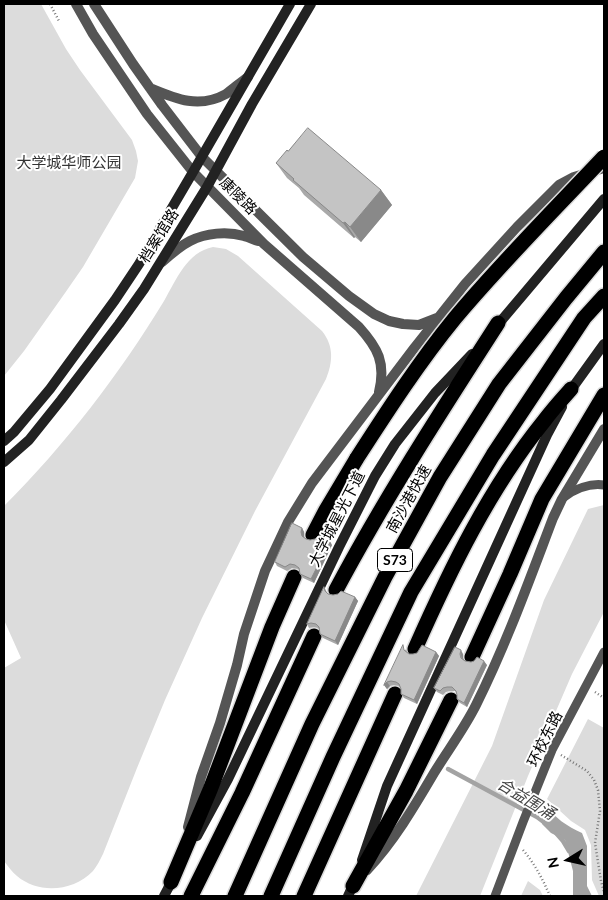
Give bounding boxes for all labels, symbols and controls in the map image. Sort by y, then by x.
park label: 大学城华师公园 [17,154,121,172]
street label: 康陵路 [216,174,260,218]
street label: 档案馆路 [135,206,183,266]
street label: 南沙港快速 [383,462,435,536]
street label: 大学城星光下道 [305,468,369,570]
road number: S73 [378,548,412,572]
street label: 环校东路 [524,708,566,770]
water label: 合益围涌 [494,774,558,824]
north arrow [543,835,593,885]
text: N [543,856,562,869]

